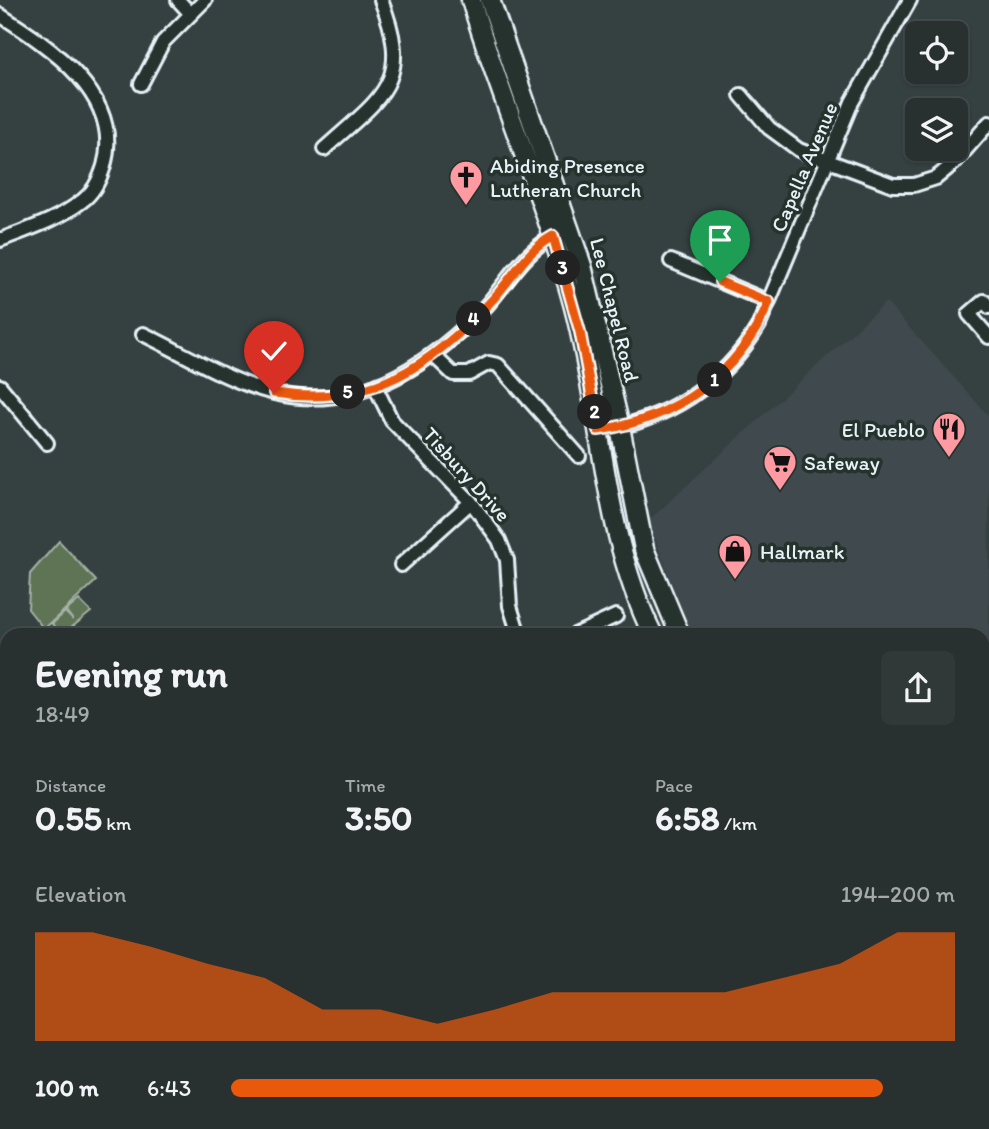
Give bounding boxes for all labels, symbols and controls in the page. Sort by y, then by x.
map controls [905,21,968,161]
button: locate [905,21,968,84]
street label: Capella Avenue [765,98,843,236]
button: layers [905,98,968,161]
place label: Abiding Presence Lutheran Church [490,153,645,202]
church icon: Abiding Presence Lutheran Church [447,158,485,207]
pin [690,210,750,282]
icon: arrive [701,221,739,259]
street label: Lee Chapel Road [585,235,645,385]
pin: 3 [546,250,580,286]
text: 3 [557,256,568,279]
pin: 4 [456,302,491,336]
text: 4 [468,307,479,330]
pin [244,321,304,393]
icon: check [255,332,293,370]
pin: 1 [698,362,732,398]
text: 1 [710,368,719,391]
pin: 5 [330,374,366,410]
text: 5 [343,380,352,403]
pin: 2 [578,394,612,430]
text: 2 [590,400,600,423]
restaurant icon: El Pueblo [930,410,968,459]
place label: El Pueblo [842,417,925,442]
street label: Tisbury Drive [418,422,516,526]
supermarket icon: Safeway [761,443,799,492]
place label: Safeway [804,450,880,475]
shop icon: Hallmark [716,532,754,581]
place label: Hallmark [760,539,845,564]
text: Evening run [35,651,228,697]
button: share [881,651,955,725]
text: 18:49 [35,700,90,728]
text: Distance [35,774,106,797]
text: Time [345,774,386,797]
text: Pace [655,774,693,797]
text: 0.55 [35,797,102,839]
text: 3:50 [345,797,413,839]
text: 6:58 [655,797,720,839]
text: km [102,812,131,835]
text: /km [720,812,757,835]
text: Elevation [35,880,126,908]
text: 194–200 m [841,880,955,908]
text: 100 m [35,1074,99,1102]
text: 6:43 [147,1074,191,1102]

